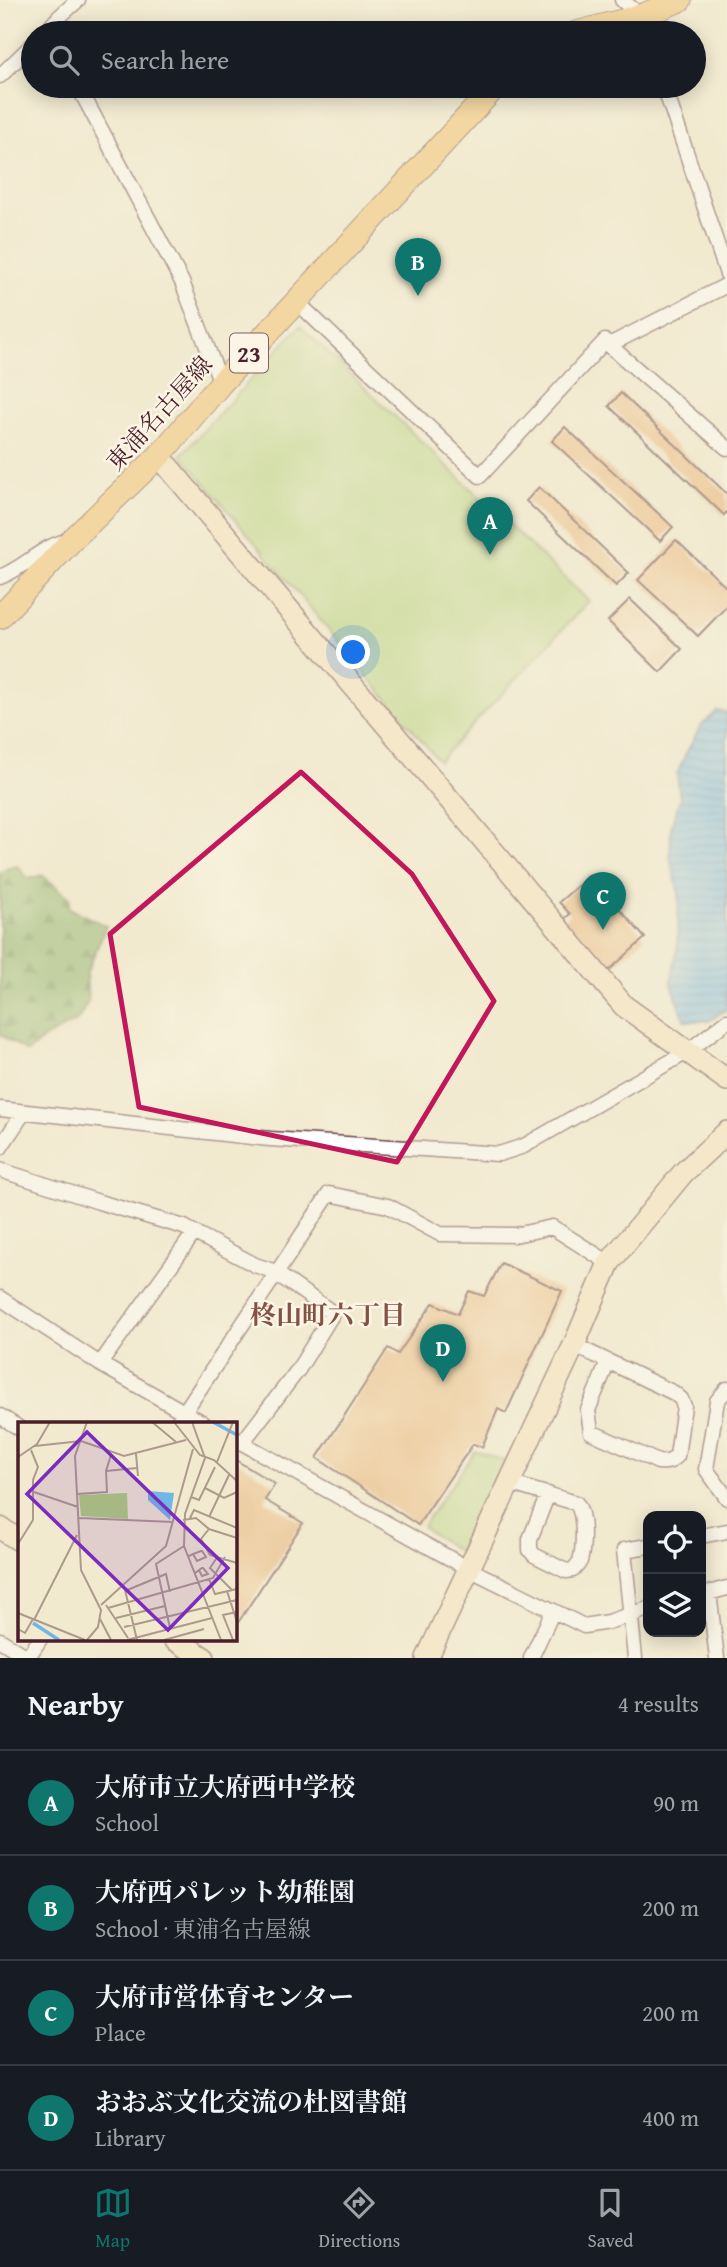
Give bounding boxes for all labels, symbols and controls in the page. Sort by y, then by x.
search box [21,21,706,98]
text: Search here [101,40,229,79]
icon: search [45,41,83,79]
pin: B [395,238,441,296]
road number: 23 [230,334,268,372]
street label: 東浦名古屋線 [98,348,220,478]
pin: A [467,497,513,555]
your location [336,635,370,669]
pin: C [580,872,626,930]
district label: 柊山町六丁目 [250,1295,406,1334]
pin: D [420,1324,466,1382]
inset map [18,1422,236,1640]
map controls [643,1511,706,1637]
button: locate [643,1511,706,1574]
button: layers [643,1574,706,1637]
text: Nearby [28,1682,124,1726]
text: 4 results [618,1687,699,1720]
text: 大府市立大府西中学校 [95,1767,355,1806]
text: A [44,1786,58,1819]
text: 90 m [653,1786,699,1819]
text: School [95,1806,159,1839]
text: 大府西パレット幼稚園 [95,1872,355,1911]
text: B [44,1891,58,1924]
text: 200 m [642,1891,699,1924]
text: School · 東浦名古屋線 [95,1912,311,1945]
text: 大府市営体育センター [95,1977,354,2016]
text: C [44,1996,58,2029]
text: 200 m [642,1996,699,2029]
text: Place [95,2016,146,2049]
text: おおぶ文化交流の杜図書館 [95,2082,407,2121]
text: D [44,2101,58,2134]
text: 400 m [642,2101,699,2134]
text: Library [95,2121,166,2154]
tab: Map [94,2184,132,2254]
tab: Directions [319,2184,400,2254]
tab: Saved [587,2184,633,2254]

